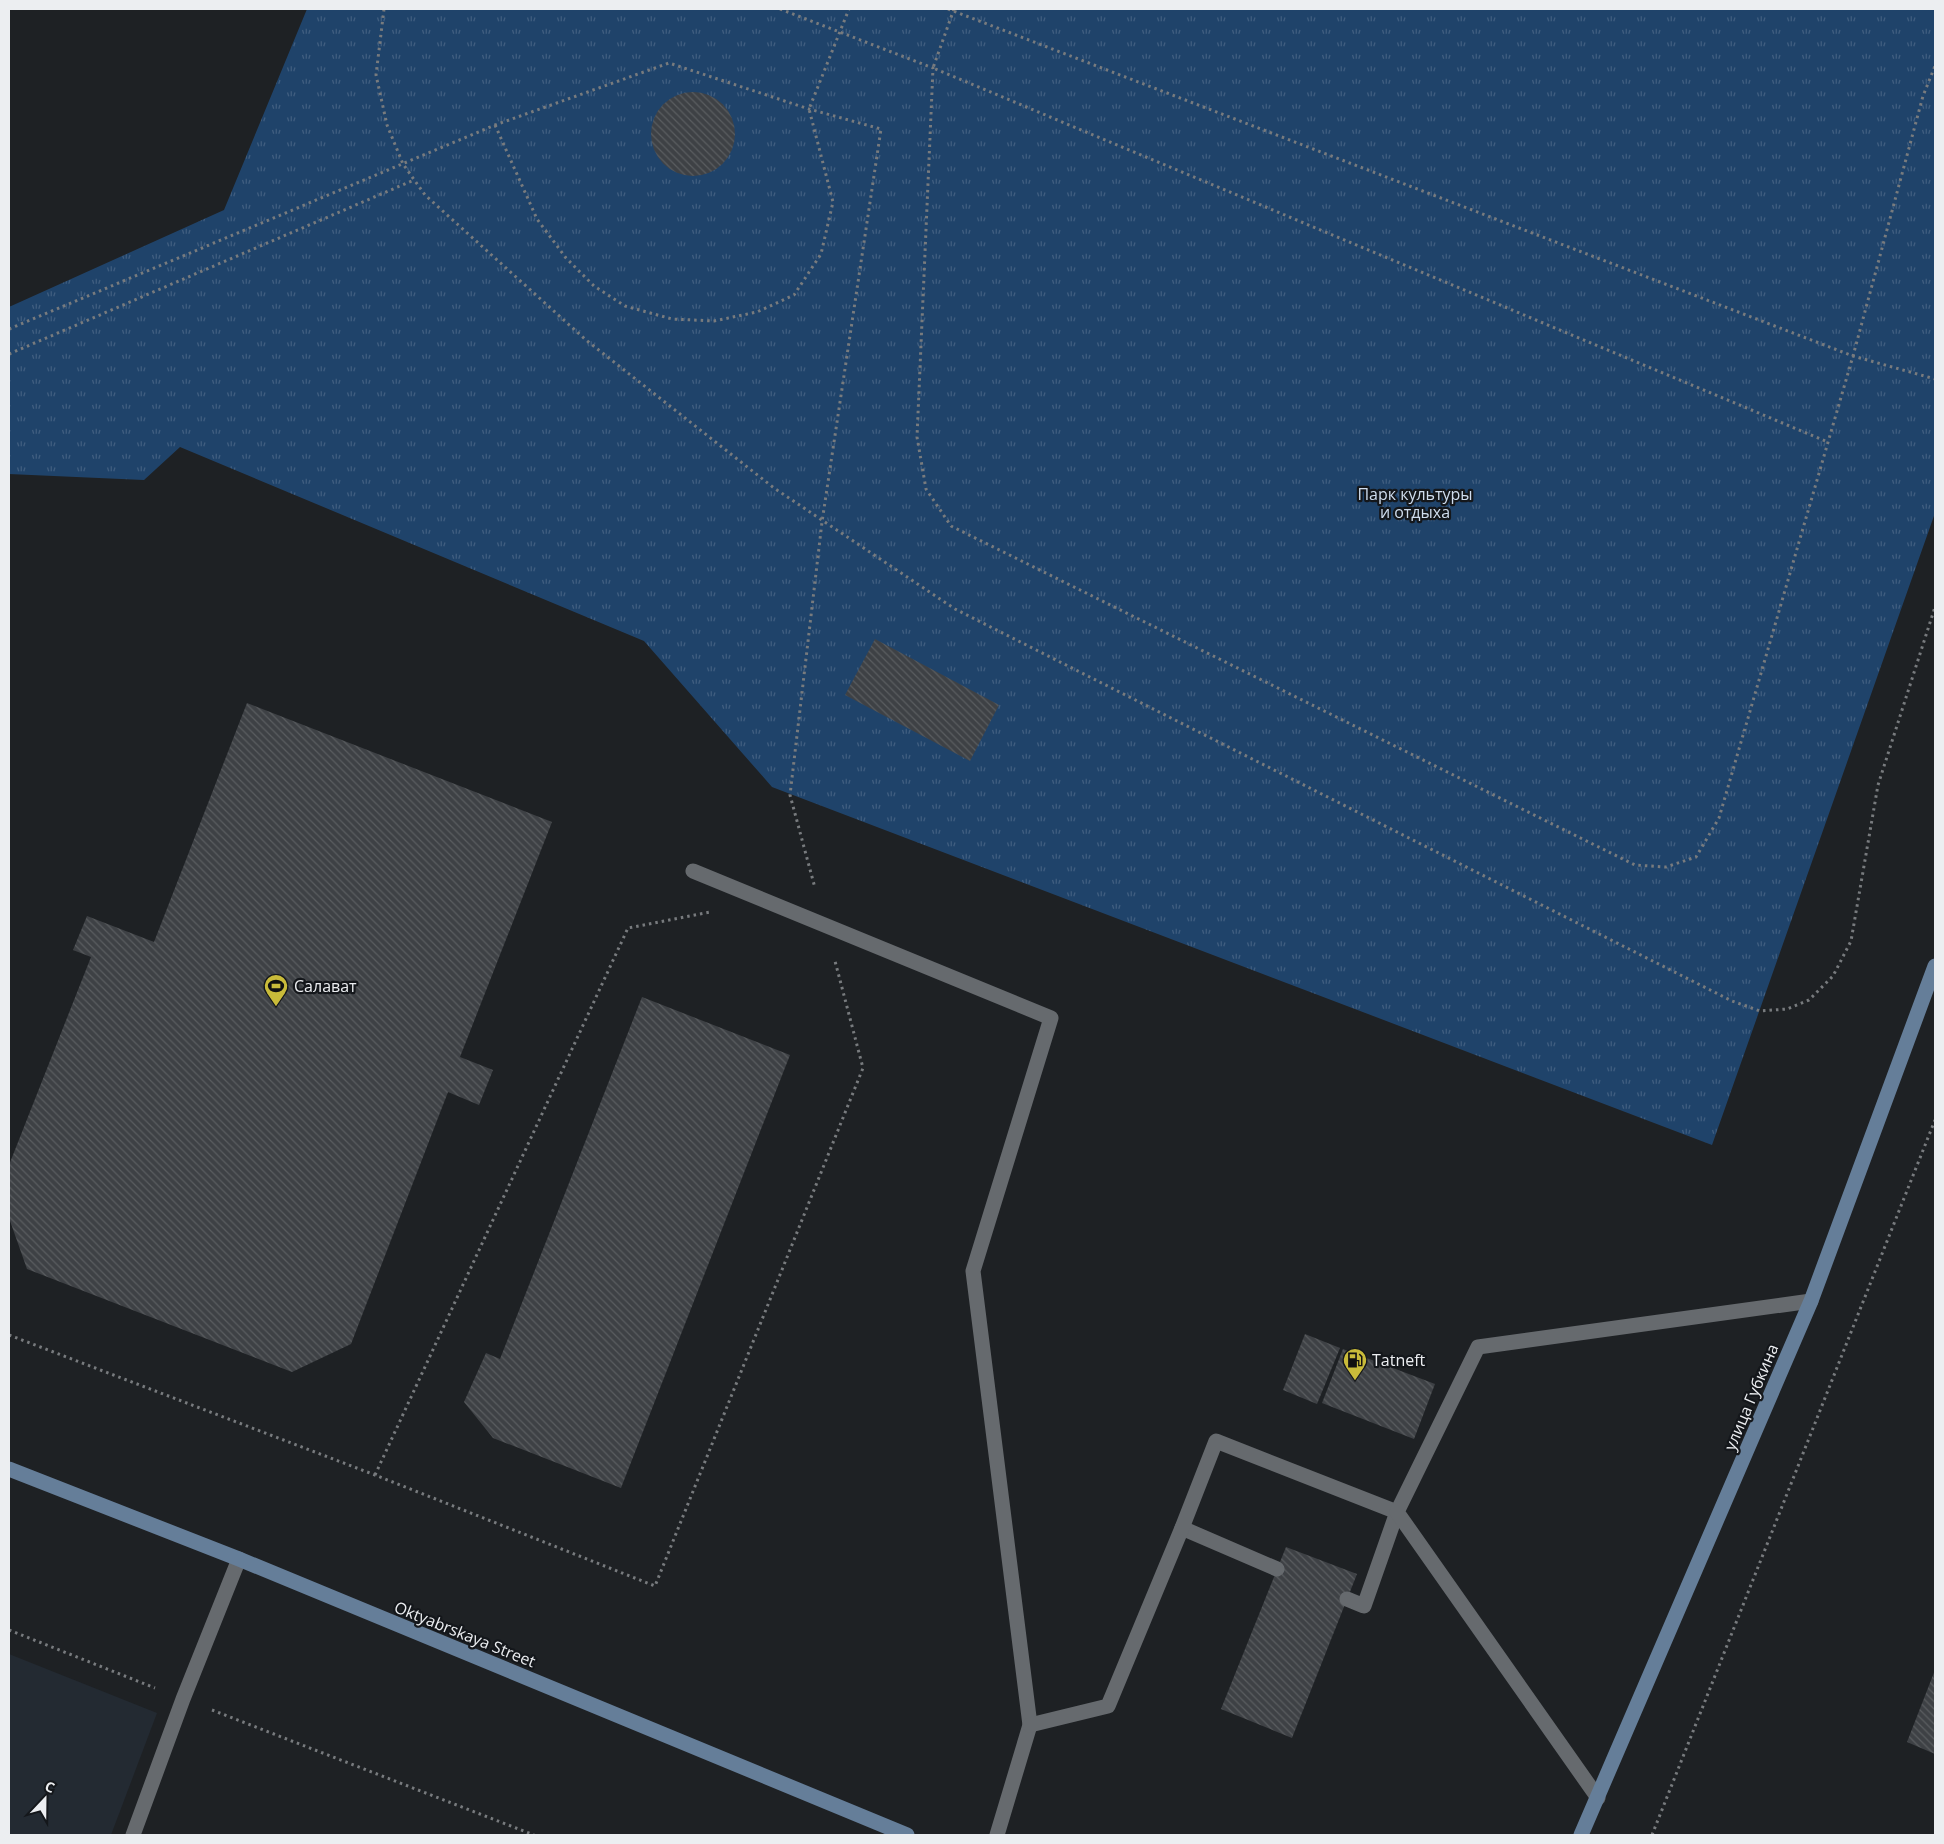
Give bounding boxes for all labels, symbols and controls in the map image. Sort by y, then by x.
park label: Парк культуры и отдыха [1357,483,1473,523]
sports icon: Салават [263,973,289,1007]
place label: Салават [294,975,357,997]
street label: улица Губкина [1719,1340,1783,1454]
fuel station icon: Tatneft [1342,1347,1368,1381]
place label: Tatneft [1372,1349,1426,1371]
street label: Oktyabrskaya Street [391,1596,539,1672]
north arrow [20,1774,70,1824]
text: С [42,1776,58,1797]

